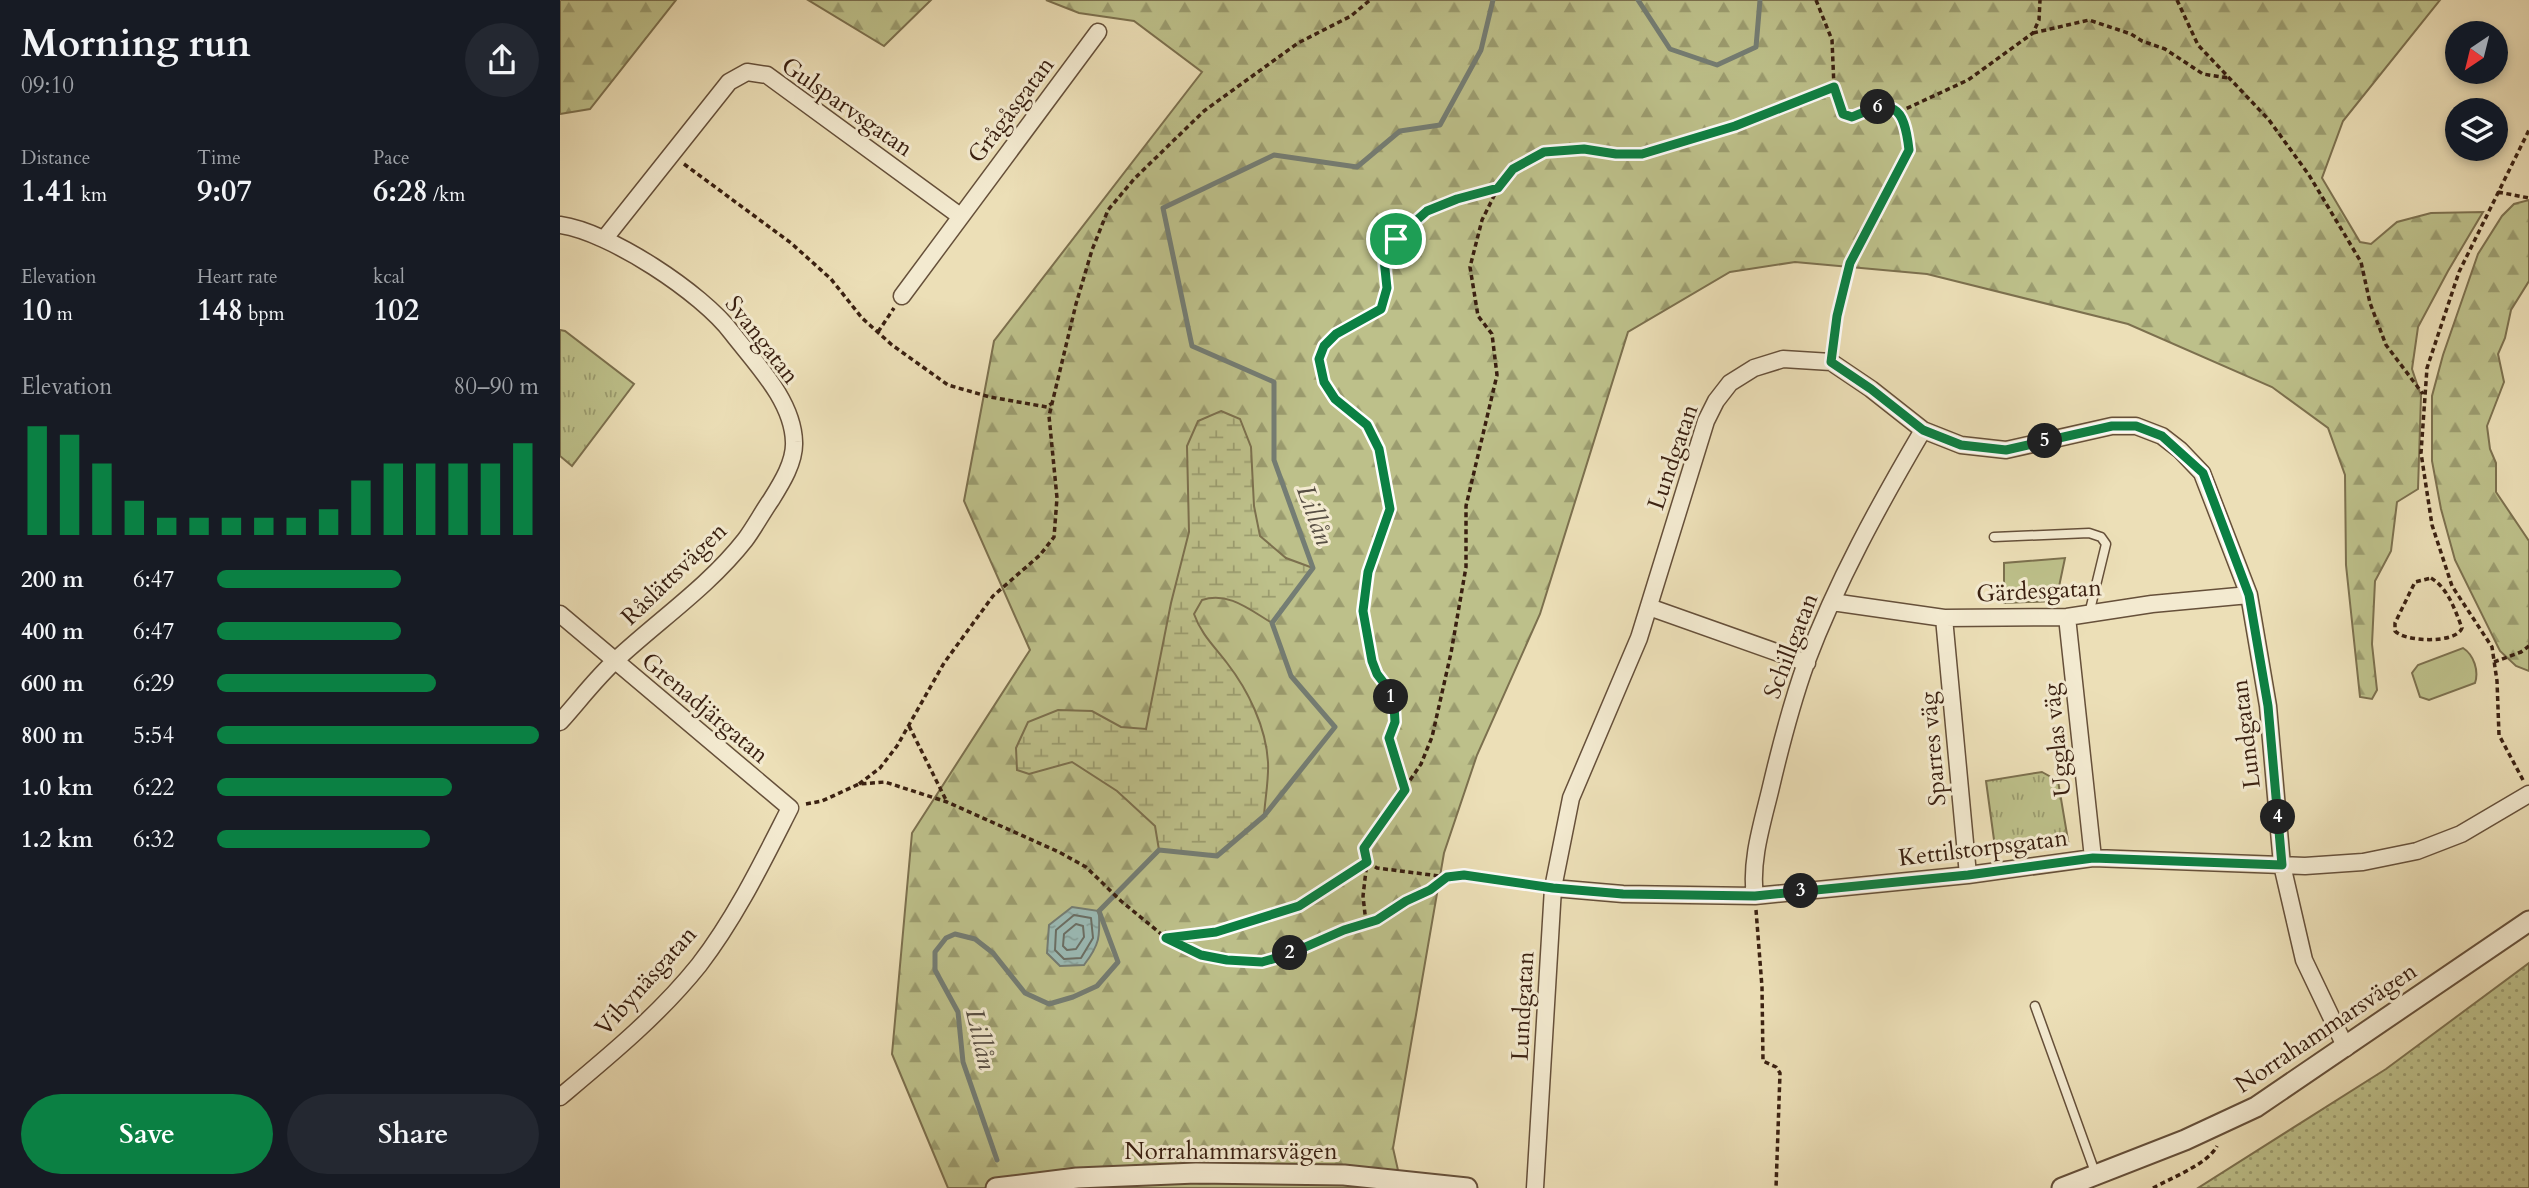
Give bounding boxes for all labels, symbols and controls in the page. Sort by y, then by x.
text: Morning run [21,18,251,70]
north arrow [2445,21,2508,84]
map controls [2445,21,2508,161]
button: share [465,23,539,97]
street label: Gulsparvsgatan [775,49,920,165]
street label: Grågåsgatan [960,50,1062,170]
text: 09:10 [21,70,74,101]
pin: 6 [1860,90,1896,124]
text: 6 [1873,93,1882,119]
button: layers [2445,98,2508,161]
text: Distance [21,145,90,171]
text: Time [197,145,241,171]
text: Pace [373,145,410,171]
text: 1.41 [21,171,76,212]
text: 9:07 [197,171,252,212]
text: 6:28 [373,171,428,212]
text: km [76,182,107,208]
text: /km [428,182,465,208]
pin [1366,209,1426,269]
icon: arrive [1377,220,1415,258]
text: Elevation [21,264,96,290]
text: Heart rate [197,264,278,290]
text: kcal [373,264,405,290]
street label: Svangatan [717,289,807,391]
text: 10 [21,290,52,331]
text: 148 [197,290,243,331]
text: 102 [373,290,419,331]
text: m [52,301,73,327]
text: bpm [243,301,285,327]
text: Elevation [21,371,112,402]
text: 80–90 m [454,371,539,402]
street label: Lundgatan [1640,400,1707,514]
pin: 5 [2028,424,2062,458]
text: 5 [2040,427,2049,453]
water label: Lillån [1288,480,1342,550]
street label: Råslättsvägen [614,515,734,633]
text: 200 m [21,564,84,595]
text: 6:47 [133,564,174,595]
street label: Gärdesgatan [1976,571,2103,611]
street label: Schillgatan [1756,588,1826,704]
text: 400 m [21,616,84,647]
text: 6:47 [133,616,174,647]
street label: Grenadjärgatan [634,645,776,771]
text: 600 m [21,668,84,699]
text: 6:29 [133,668,174,699]
street label: Lundgatan [2223,677,2269,790]
pin: 1 [1374,680,1408,714]
street label: Ugglas väg [2035,681,2079,798]
text: 1 [1386,683,1395,709]
street label: Sparres väg [1912,690,1954,807]
text: 800 m [21,720,84,751]
text: 5:54 [133,720,174,751]
text: 1.0 km [21,772,93,803]
text: 6:22 [133,772,174,803]
pin: 4 [2260,800,2296,834]
text: 4 [2273,803,2282,829]
street label: Kettilstorpsgatan [1896,821,2070,875]
text: 1.2 km [21,824,93,855]
text: 6:32 [133,824,174,855]
pin: 3 [1784,874,1818,908]
text: 3 [1796,877,1805,903]
street label: Vibynäsgatan [588,919,705,1043]
pin: 2 [1272,936,1308,970]
text: 2 [1285,939,1294,965]
street label: Lundgatan [1504,950,1542,1062]
street label: Norrahammarsvägen [2228,954,2424,1101]
water label: Lillån [957,1005,1005,1073]
button: Save [21,1094,273,1174]
button: Share [287,1094,539,1174]
street label: Norrahammarsvägen [1124,1135,1338,1168]

